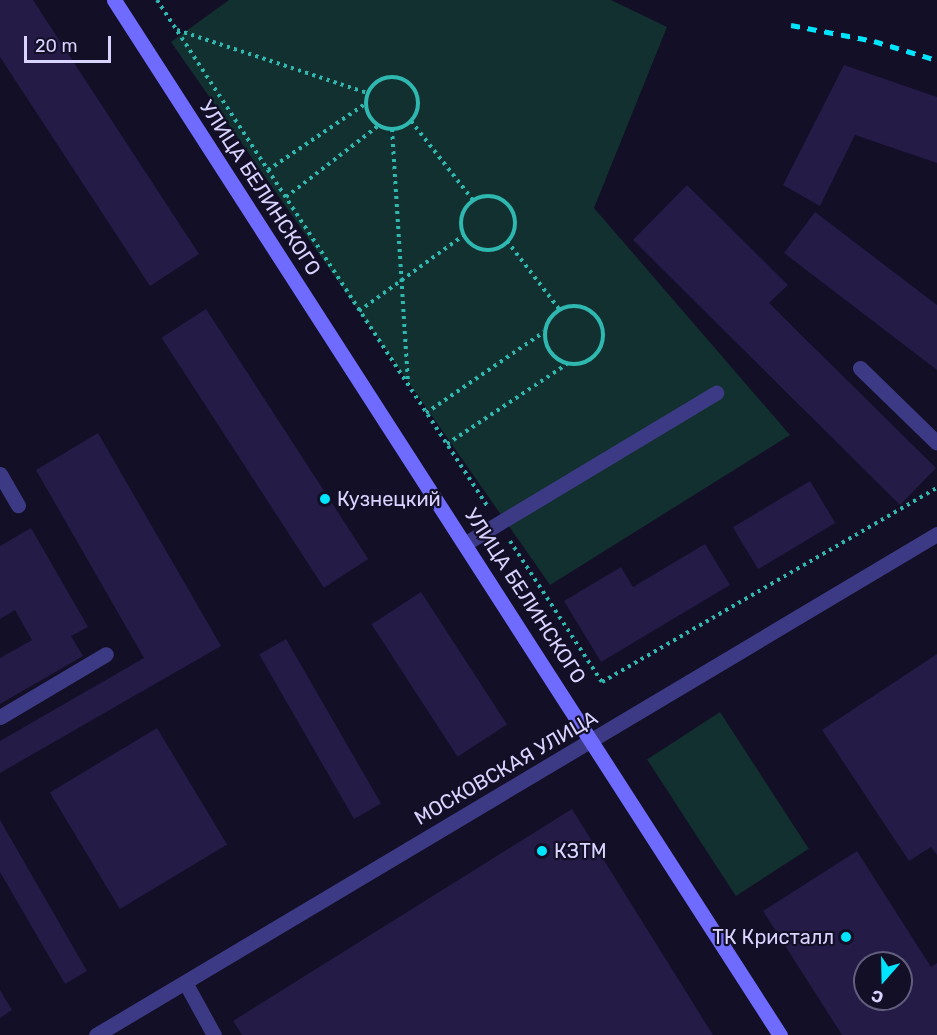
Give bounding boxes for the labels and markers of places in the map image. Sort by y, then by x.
place label: Кузнецкий [337,487,441,511]
marker: Кузнецкий [318,492,332,506]
place label: КЗТМ [554,839,607,863]
marker: КЗТМ [535,844,549,858]
place label: ТК Кристалл [712,925,834,949]
marker: ТК Кристалл [839,930,853,944]

